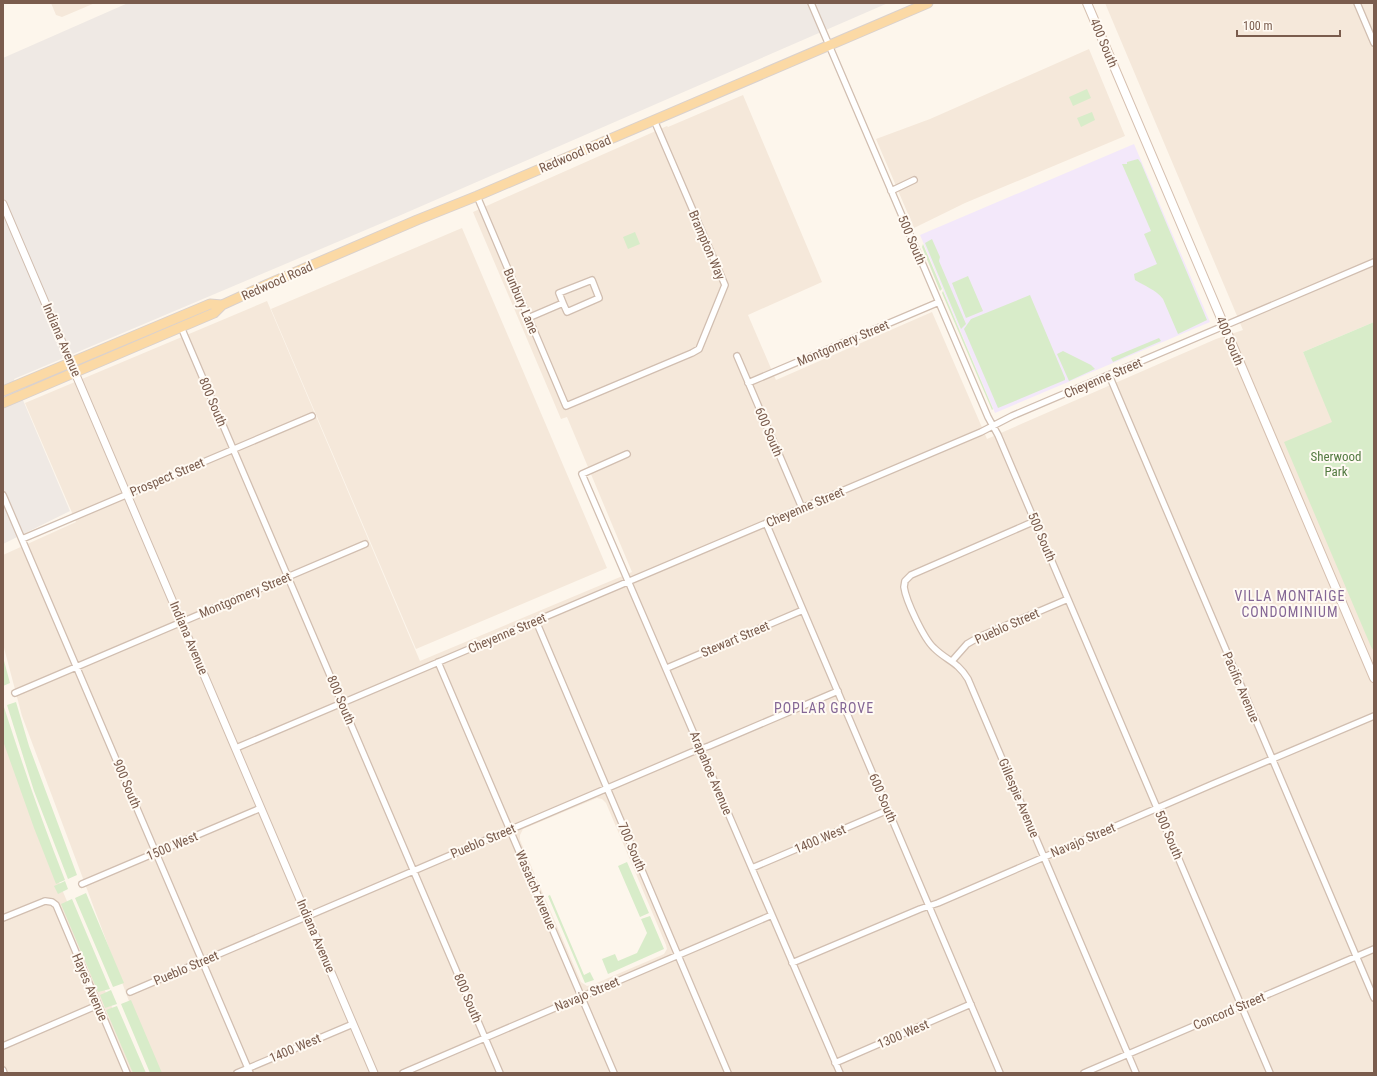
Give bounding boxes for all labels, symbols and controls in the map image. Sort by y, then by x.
scale bar [1237,12,1340,38]
street label: 400 South [1087,16,1121,70]
text: 100 m [1243,19,1273,33]
street label: Redwood Road [537,132,613,176]
street label: Brampton Way [686,208,729,283]
street label: 500 South [895,213,929,267]
street label: Redwood Road [239,259,315,303]
street label: Bunbury Lane [500,266,542,336]
street label: Indiana Avenue [40,301,84,379]
street label: 400 South [1213,314,1247,368]
street label: Montgomery Street [795,317,891,369]
street label: Cheyenne Street [1062,355,1144,401]
street label: 800 South [196,375,230,429]
street label: 600 South [752,405,786,459]
park label: Sherwood Park [1310,449,1362,479]
street label: Prospect Street [128,455,207,499]
street label: Cheyenne Street [764,484,846,530]
street label: 500 South [1025,510,1059,564]
street label: Montgomery Street [197,569,293,621]
district label: VILLA MONTAIGE CONDOMINIUM [1234,588,1346,620]
street label: Indiana Avenue [167,599,211,677]
street label: Pueblo Street [972,605,1042,647]
street label: Cheyenne Street [466,610,548,656]
street label: Stewart Street [698,618,772,660]
street label: Pacific Avenue [1219,649,1263,725]
street label: 800 South [324,673,358,727]
district label: POPLAR GROVE [774,700,874,716]
street label: Arapahoe Avenue [687,729,735,817]
street label: Gillespie Avenue [996,756,1042,840]
street label: 900 South [110,757,144,811]
street label: 600 South [866,771,900,825]
street label: 500 South [1152,808,1186,862]
street label: 700 South [615,820,649,874]
street label: Navajo Street [1048,820,1118,860]
street label: Pueblo Street [448,821,518,861]
street label: 1400 West [792,821,848,856]
street label: 1500 West [144,828,200,863]
street label: Wasatch Avenue [513,848,559,932]
street label: Indiana Avenue [294,897,338,975]
street label: Pueblo Street [151,948,221,988]
street label: Hayes Avenue [69,951,111,1023]
street label: 800 South [451,971,485,1025]
street label: Navajo Street [552,974,622,1014]
street label: Concord Street [1191,989,1267,1033]
street label: 1300 West [875,1016,931,1051]
street label: 1400 West [267,1030,323,1065]

